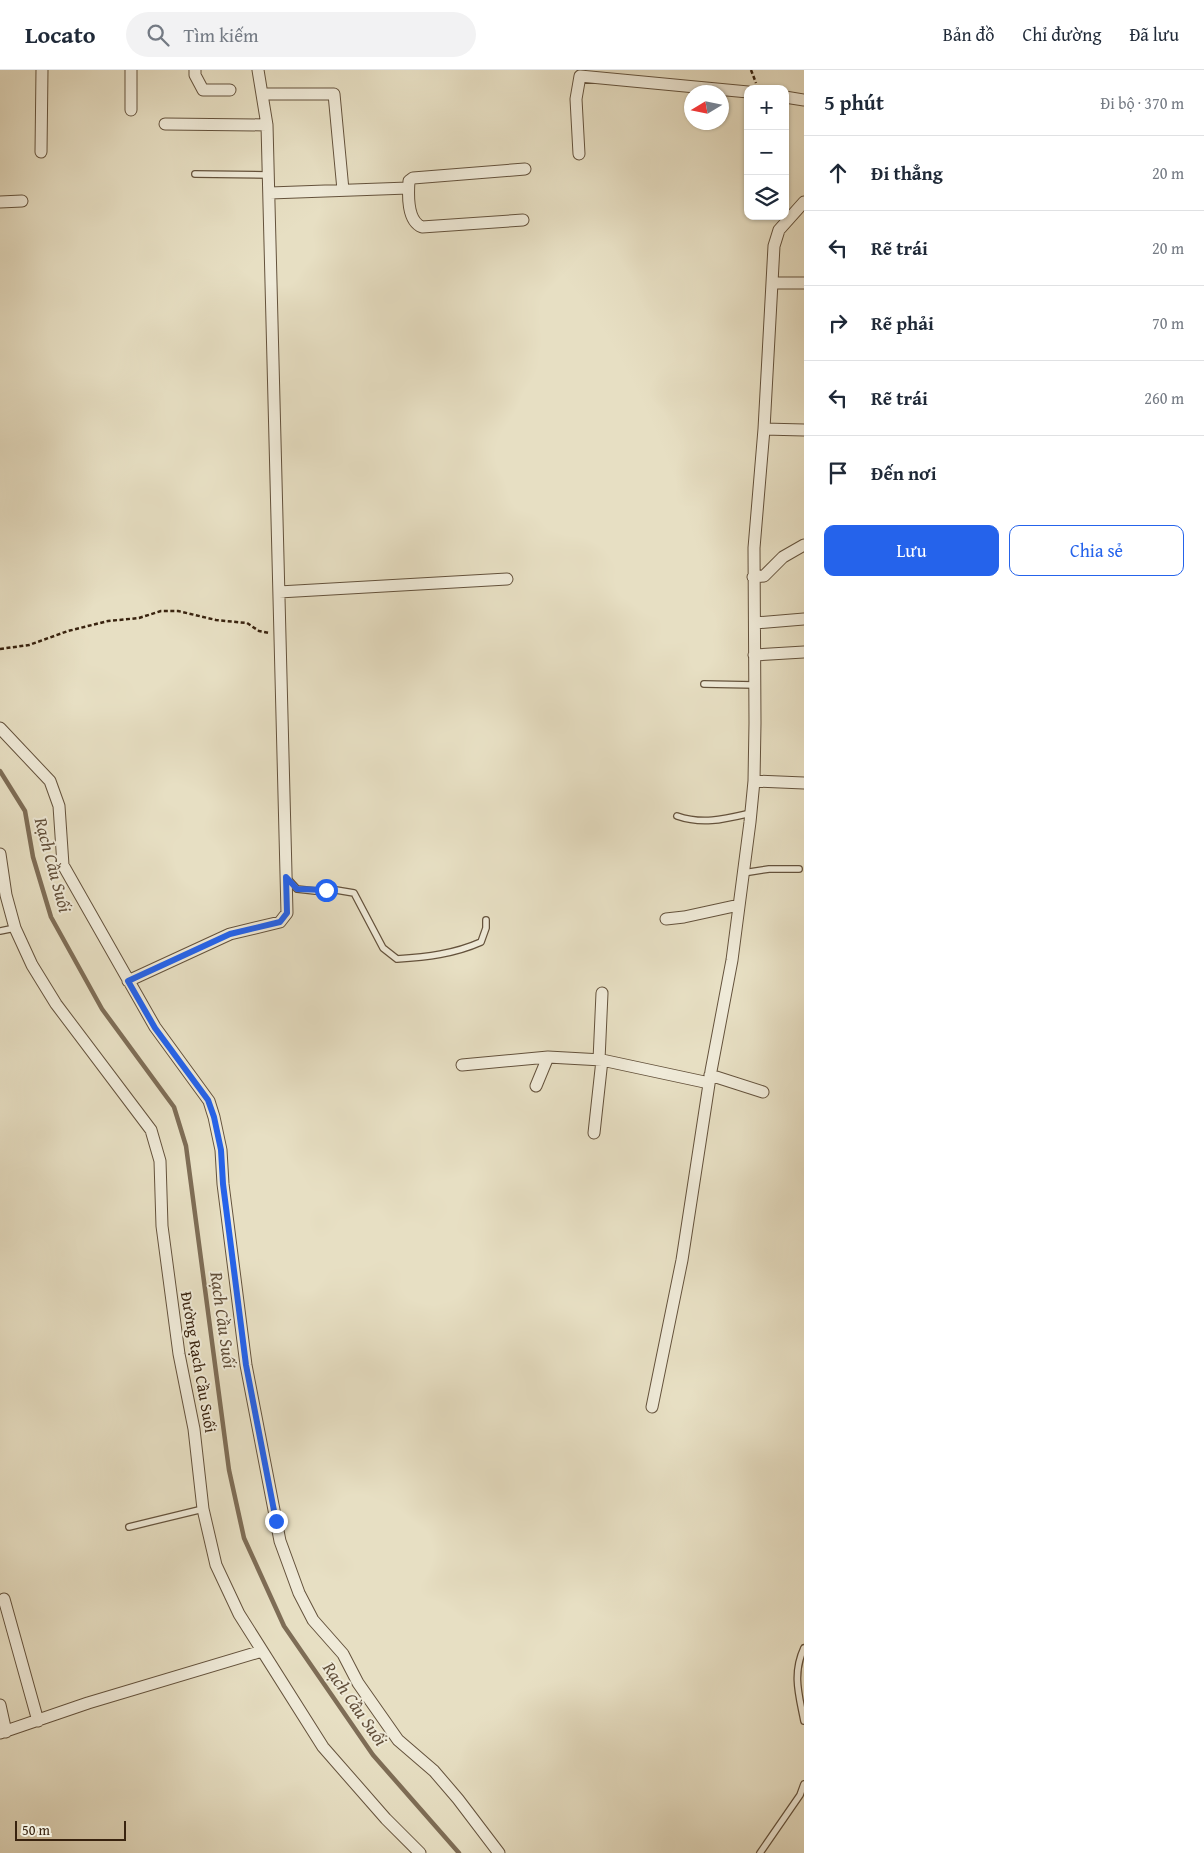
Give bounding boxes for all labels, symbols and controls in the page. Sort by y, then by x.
search box [126,12,476,57]
text: Locato [25,17,96,52]
icon: search [144,21,172,49]
text: Tìm kiếm [184,21,259,49]
text: Bản đồ [943,21,994,48]
text: Chỉ đường [1022,21,1101,48]
text: Đã lưu [1129,21,1179,48]
north arrow [684,85,729,130]
map controls [744,85,789,220]
button: + [744,85,789,130]
text: 5 phút [824,87,884,118]
text: Đi bộ · 370 m [1100,91,1184,115]
button: − [744,130,789,175]
icon: ahead [824,159,852,187]
text: Đi thẳng [871,159,943,187]
text: 20 m [1152,161,1184,185]
button: layers [744,175,789,220]
icon: left [824,234,852,262]
text: Rẽ trái [871,234,928,262]
text: 20 m [1152,236,1184,260]
icon: right [824,309,852,337]
text: Rẽ phải [871,309,934,337]
text: 70 m [1152,311,1184,335]
icon: left [824,384,852,412]
text: Rẽ trái [871,384,928,412]
text: 260 m [1144,386,1184,410]
icon: arrive [824,459,852,487]
text: Đến nơi [871,459,937,487]
button: Lưu [824,525,999,576]
button: Chia sẻ [1009,525,1184,576]
water label: Rạch Cầu Suối [28,813,79,916]
route start [315,879,338,902]
water label: Rạch Cầu Suối [203,1269,244,1370]
street label: Đường Rạch Cầu Suối [175,1290,223,1435]
route end [265,1510,288,1533]
water label: Rạch Cầu Suối [316,1655,395,1752]
scale bar [15,1818,126,1841]
text: 50 m [22,1820,50,1840]

